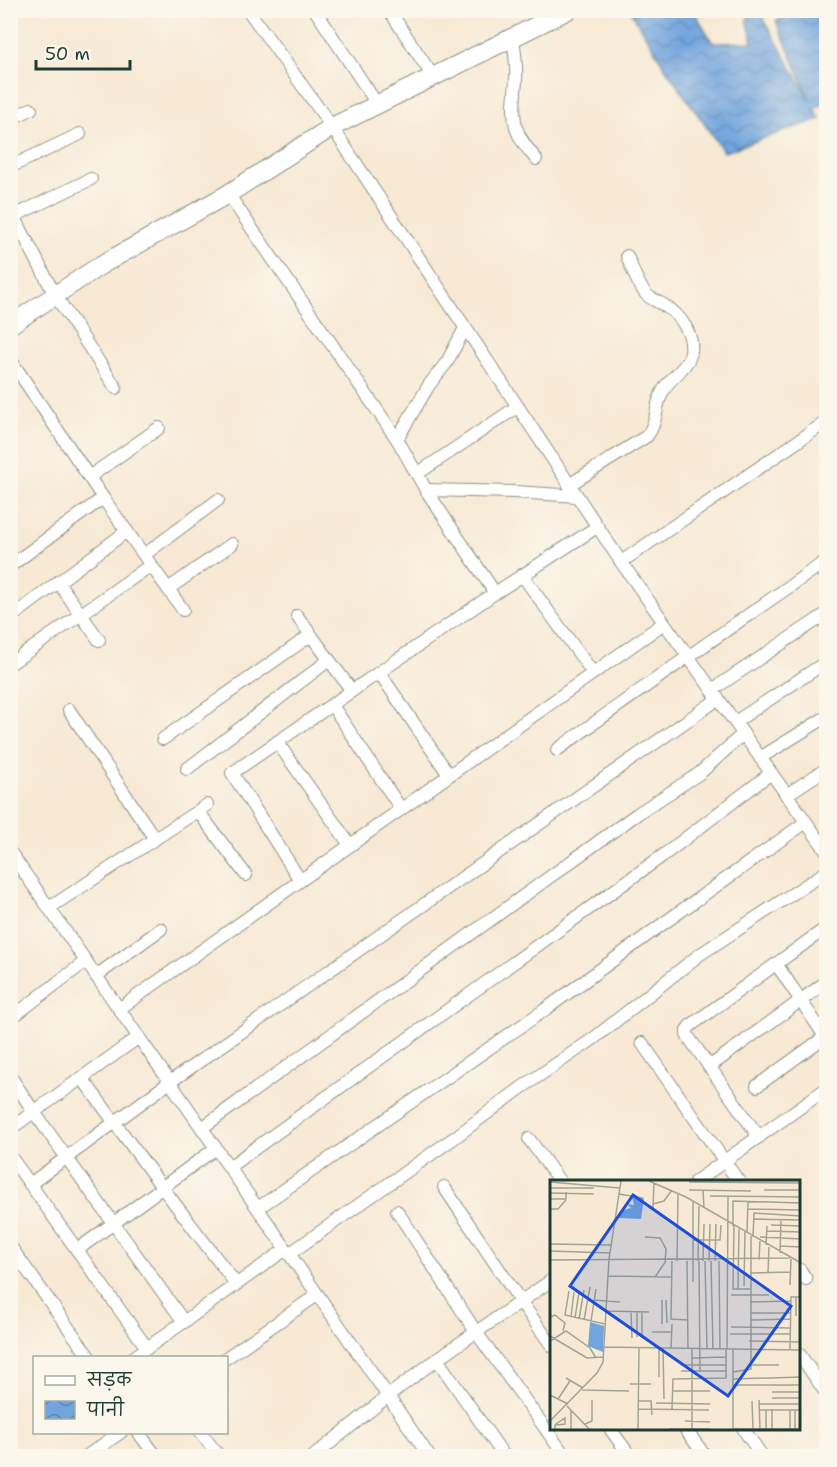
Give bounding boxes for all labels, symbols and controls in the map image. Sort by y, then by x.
scale bar [36,33,130,71]
text: 50 m [45,42,90,66]
inset map [550,1180,801,1431]
legend [33,1356,228,1434]
text: सड़क [86,1368,132,1392]
text: पानी [86,1396,125,1422]

